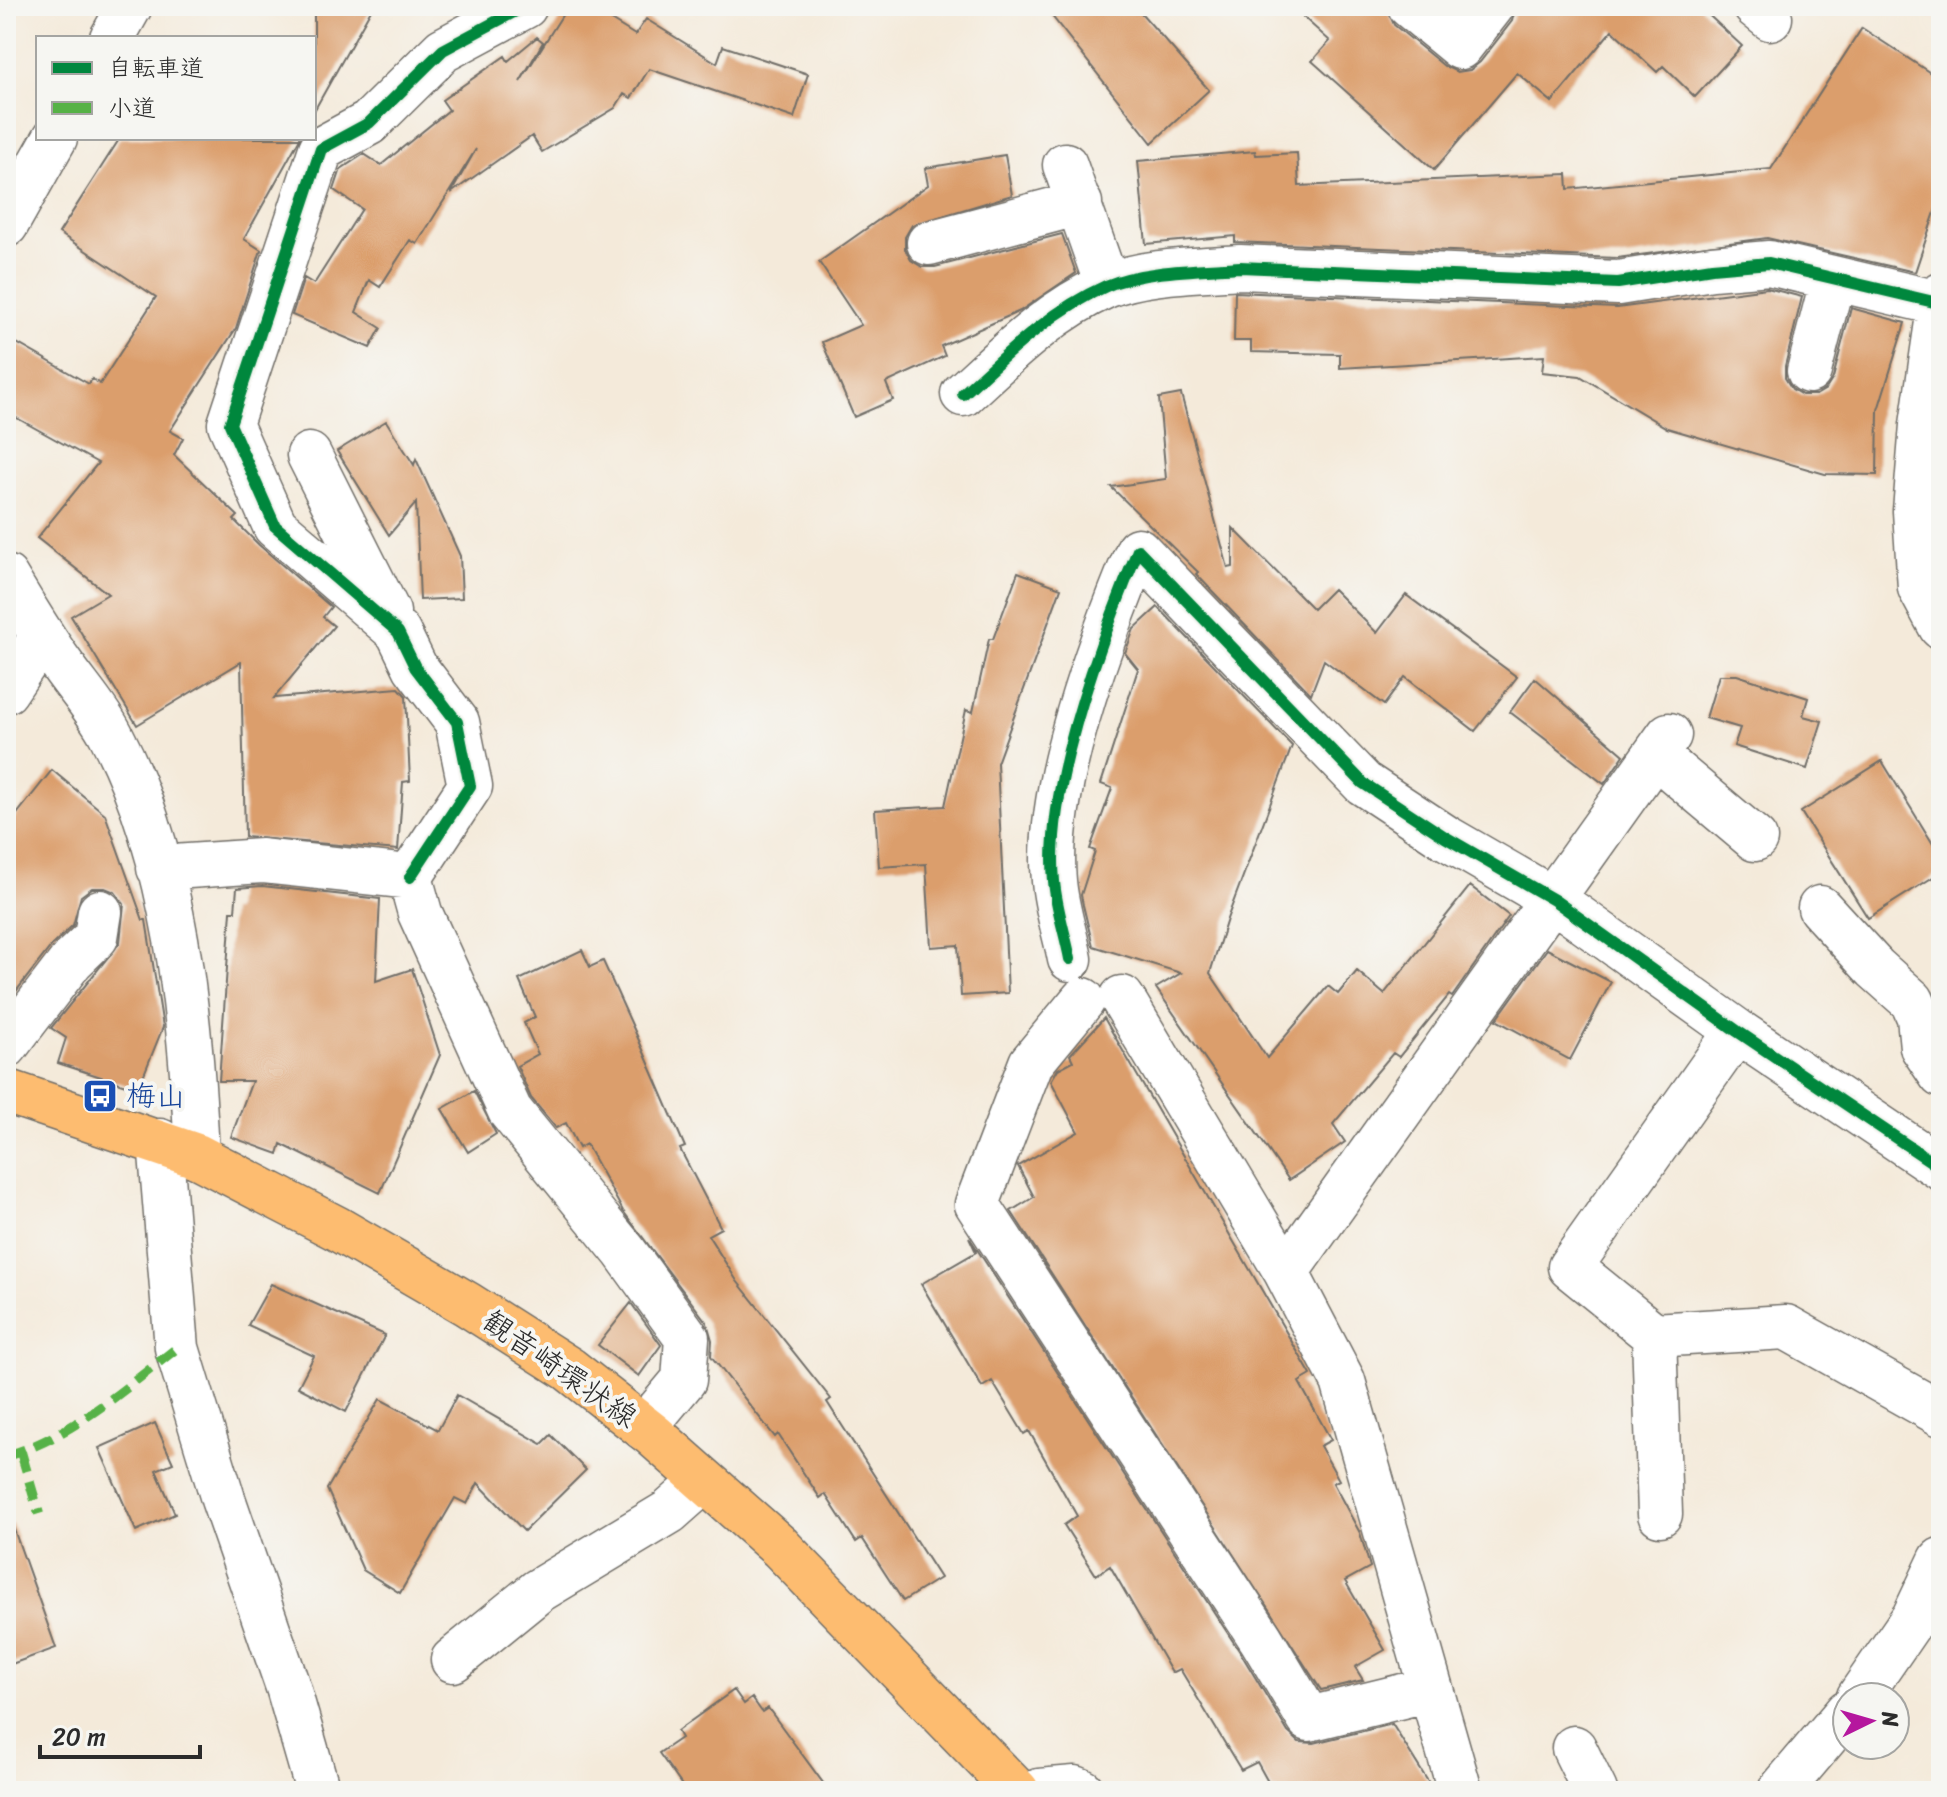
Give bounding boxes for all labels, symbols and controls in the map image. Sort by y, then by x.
legend [36,36,316,140]
text: 自転車道 [108,47,204,89]
text: 小道 [108,87,156,129]
place label: 梅山 [126,1069,186,1123]
bus stop icon: 梅山 [81,1077,119,1115]
street label: 観音崎環状線 [471,1295,649,1443]
north arrow [1831,1681,1911,1761]
scale bar [40,1709,200,1759]
text: N [1870,1709,1911,1729]
text: 20 m [52,1716,106,1758]

